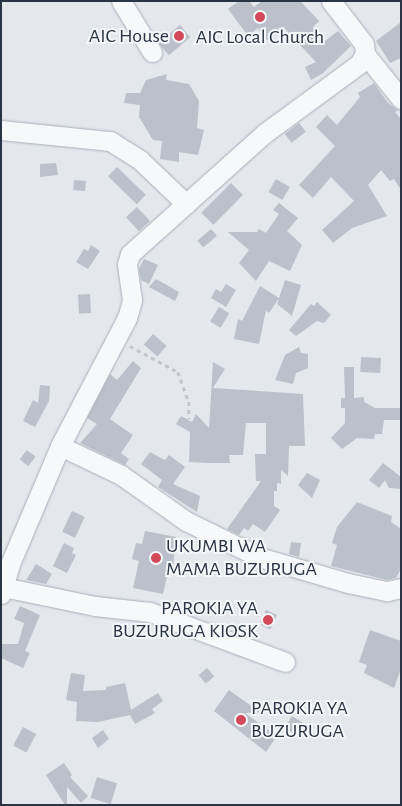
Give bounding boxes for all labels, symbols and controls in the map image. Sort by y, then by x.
marker: AIC Local Church [254,11,266,23]
place label: AIC House [89,24,169,48]
place label: AIC Local Church [196,25,324,49]
marker: AIC House [173,30,185,42]
place label: UKUMBI WA MAMA BUZURUGA [166,534,317,581]
marker: UKUMBI WA MAMA BUZURUGA [150,552,162,564]
place label: PAROKIA YA BUZURUGA KIOSK [113,596,258,643]
marker: PAROKIA YA BUZURUGA KIOSK [262,614,274,626]
place label: PAROKIA YA BUZURUGA [251,696,348,743]
marker: PAROKIA YA BUZURUGA [235,714,247,726]

